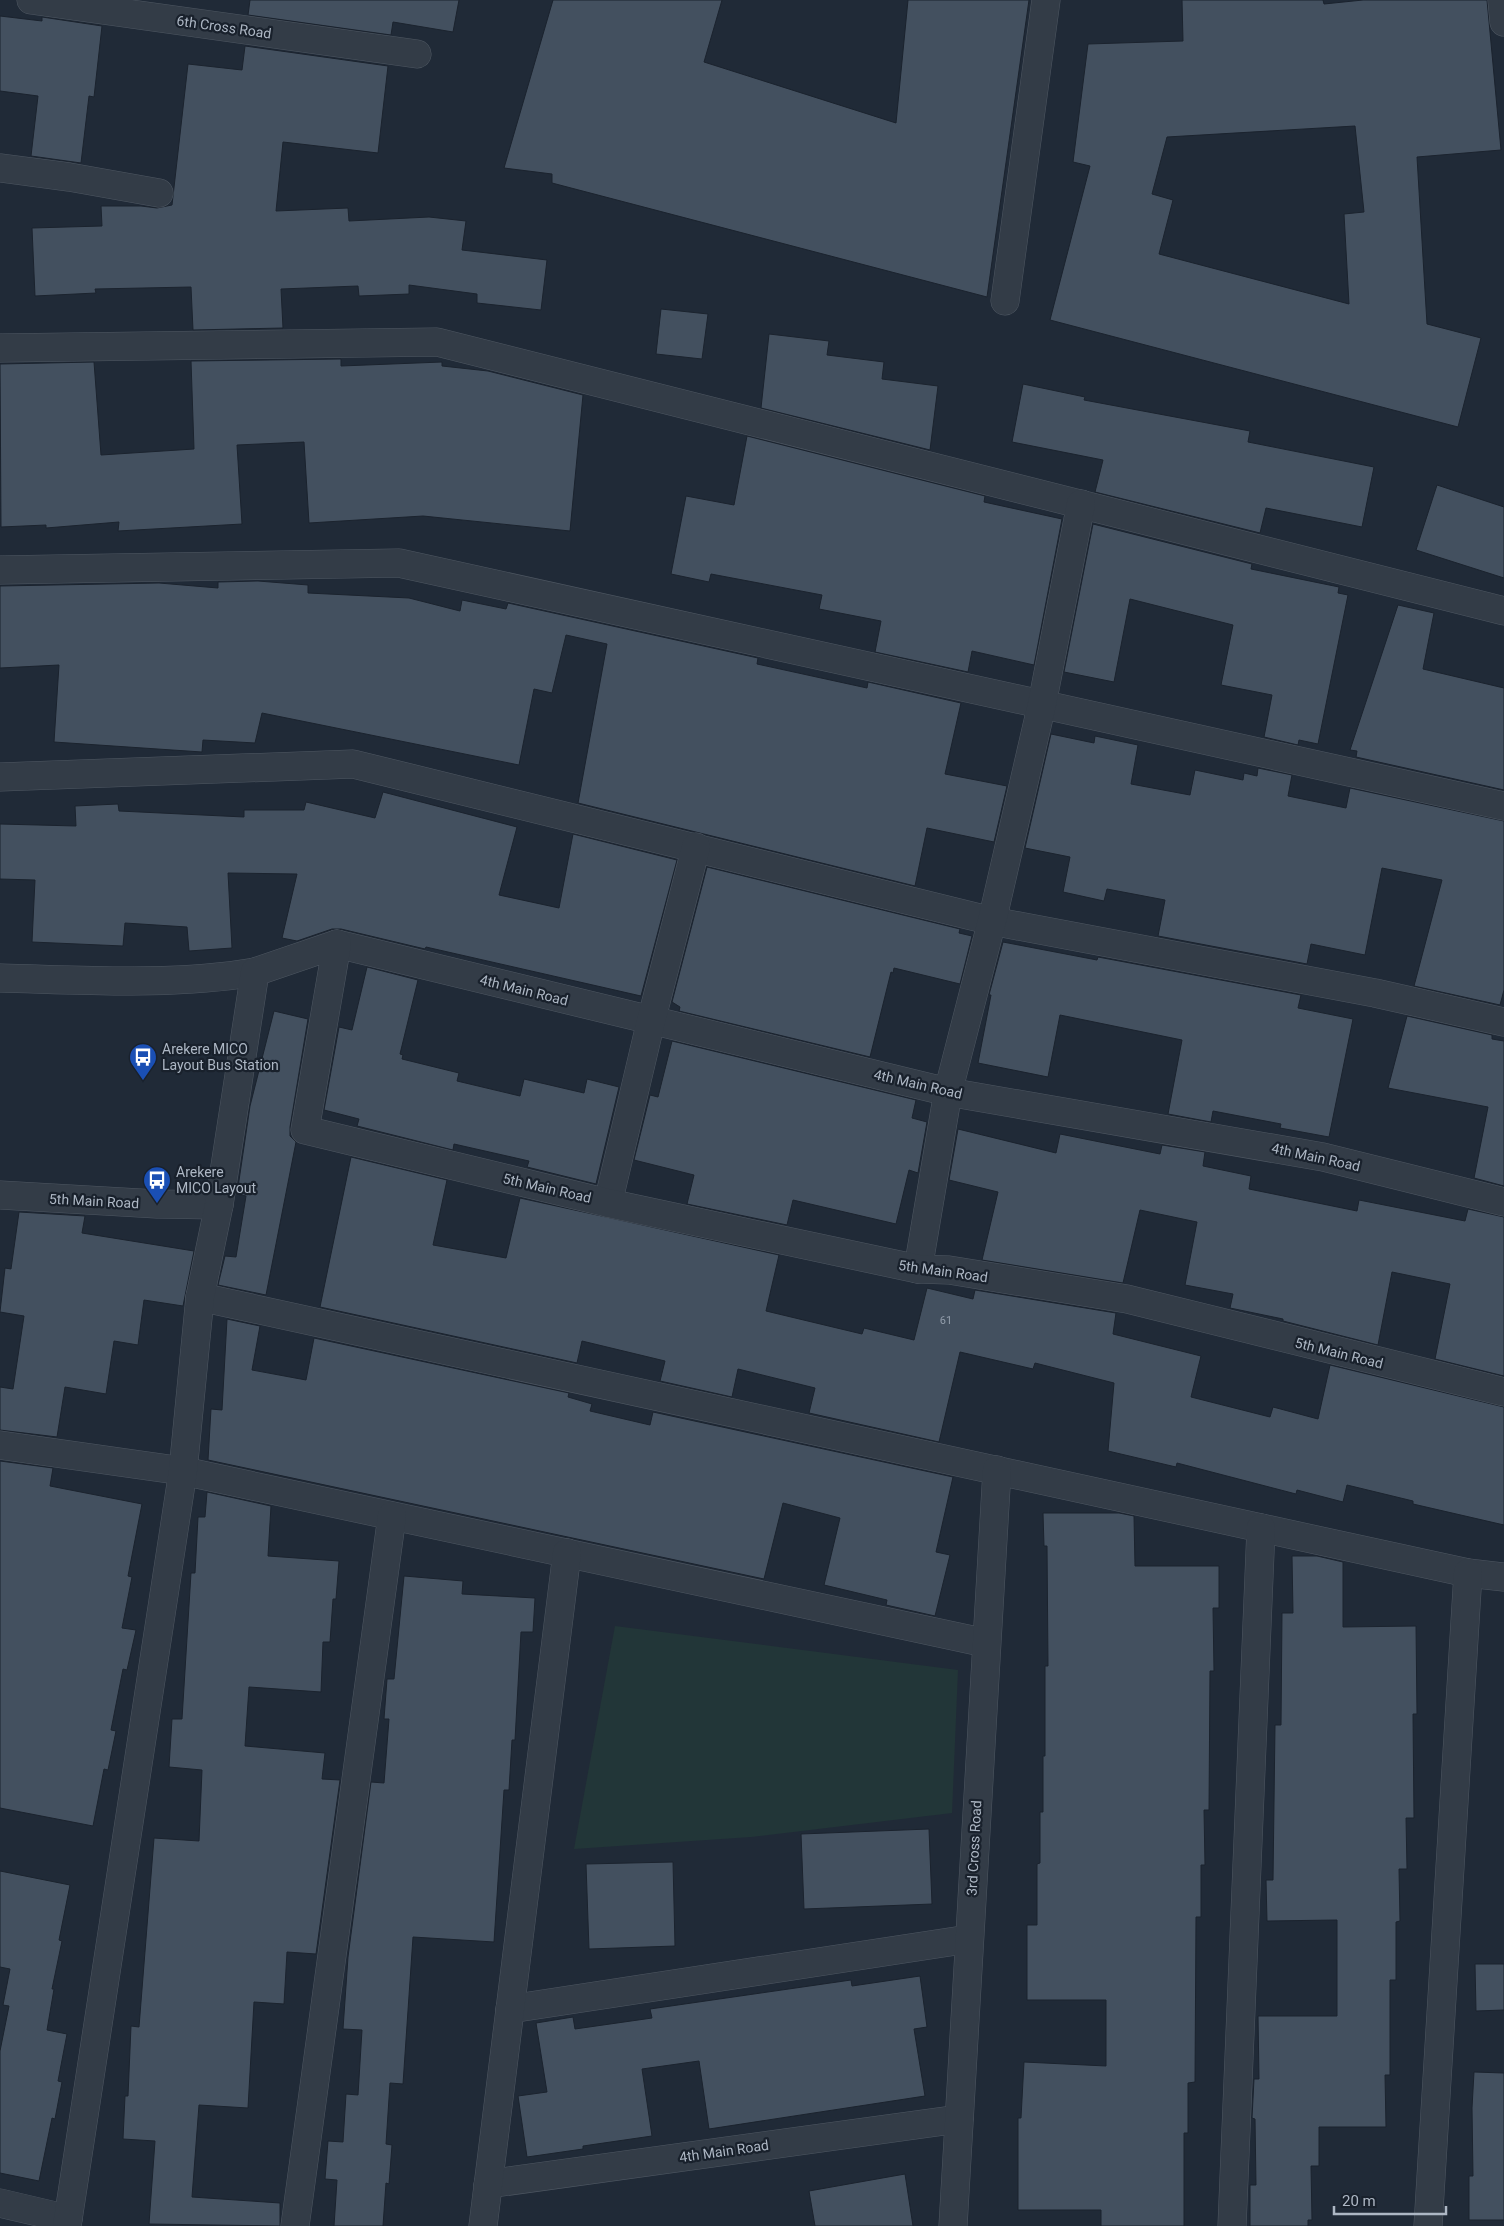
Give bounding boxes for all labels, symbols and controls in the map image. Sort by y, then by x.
street label: 6th Cross Road [176,12,272,42]
street label: 4th Main Road [478,971,570,1009]
place label: Arekere MICO Layout Bus Station [162,1041,279,1073]
bus stop icon: Arekere MICO Layout Bus Station [128,1042,158,1081]
street label: 4th Main Road [872,1066,964,1102]
street label: 4th Main Road [1270,1140,1362,1174]
place label: Arekere MICO Layout [176,1164,257,1196]
bus stop icon: Arekere MICO Layout [142,1165,172,1204]
street label: 5th Main Road [501,1170,593,1206]
street label: 5th Main Road [49,1191,139,1211]
street label: 5th Main Road [897,1257,989,1285]
house number: 61 [940,1314,952,1327]
street label: 5th Main Road [1293,1334,1385,1372]
street label: 3rd Cross Road [964,1800,984,1896]
street label: 4th Main Road [678,2137,770,2165]
scale bar [1334,2184,1446,2216]
text: 20 m [1342,2192,1376,2210]

